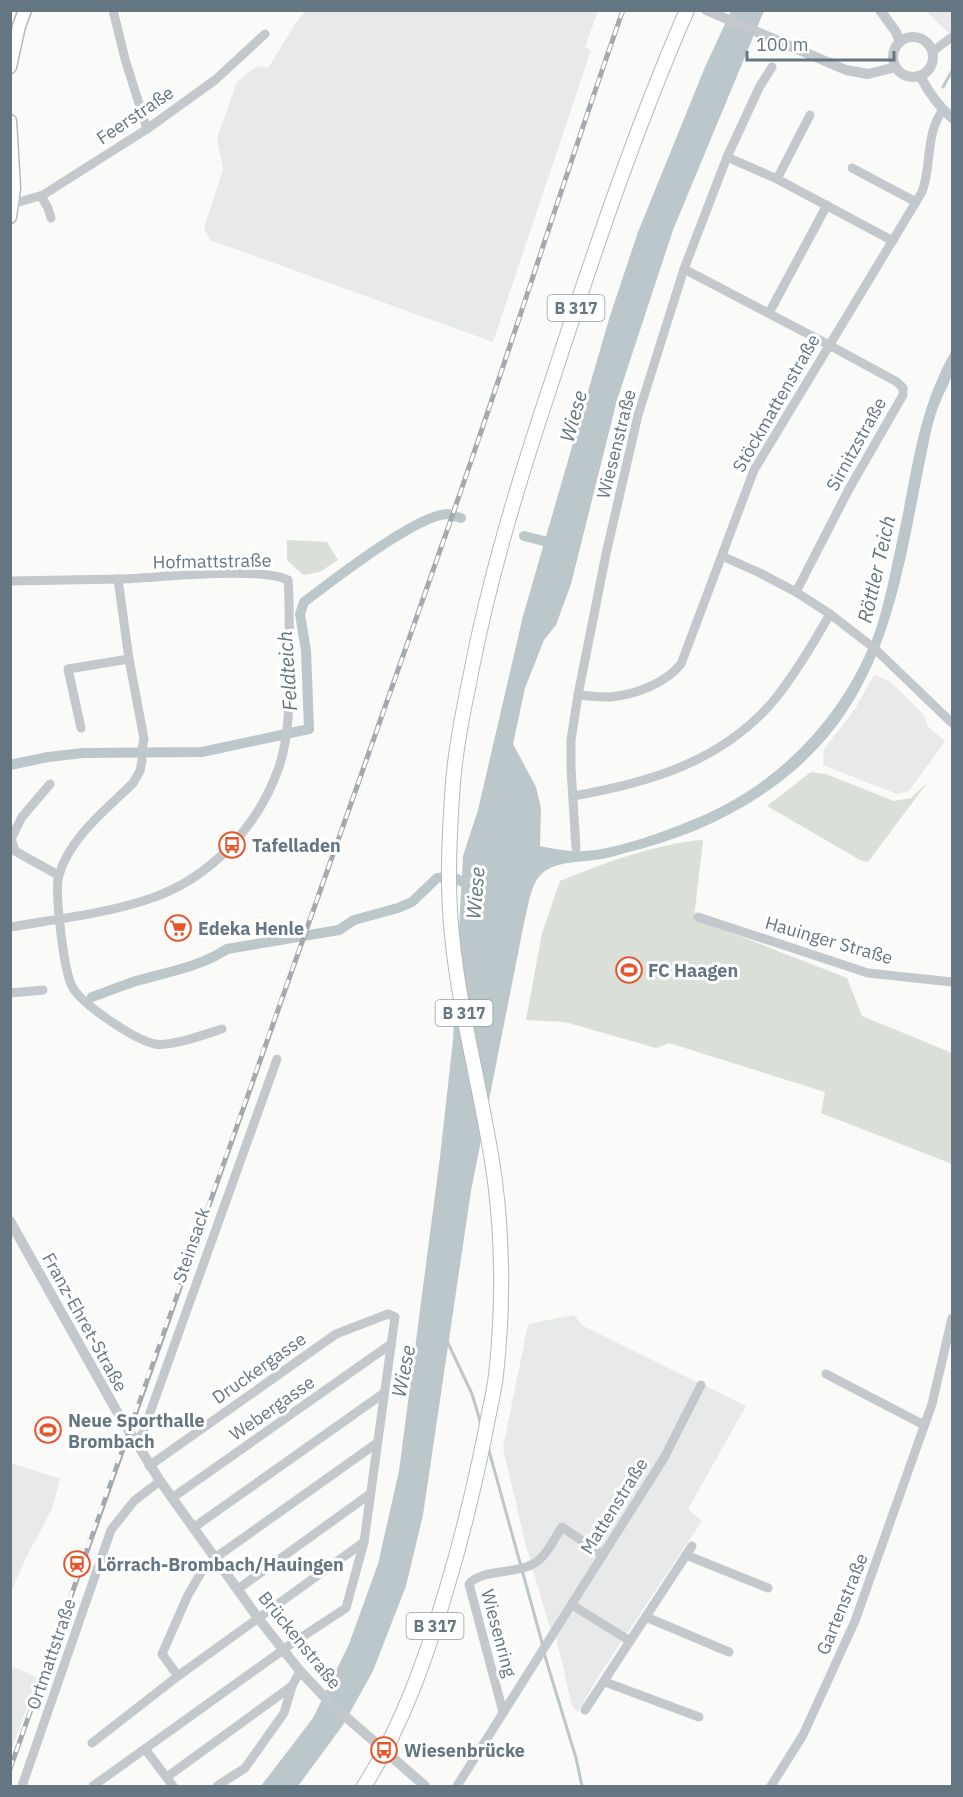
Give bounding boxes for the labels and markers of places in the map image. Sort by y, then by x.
bus stop icon: Tafelladen [217,830,247,860]
place label: Tafelladen [252,834,341,857]
supermarket icon: Edeka Henle [163,913,193,943]
place label: Edeka Henle [198,917,304,940]
sports icon: FC Haagen [614,955,644,985]
place label: FC Haagen [648,959,738,982]
place label: Neue Sporthalle Brombach [68,1409,205,1453]
sports icon: Neue Sporthalle Brombach [33,1415,63,1445]
station icon: Lörrach-Brombach/Hauingen [62,1549,92,1579]
place label: Lörrach-Brombach/Hauingen [97,1553,344,1576]
bus stop icon: Wiesenbrücke [369,1735,399,1765]
place label: Wiesenbrücke [404,1739,525,1762]

